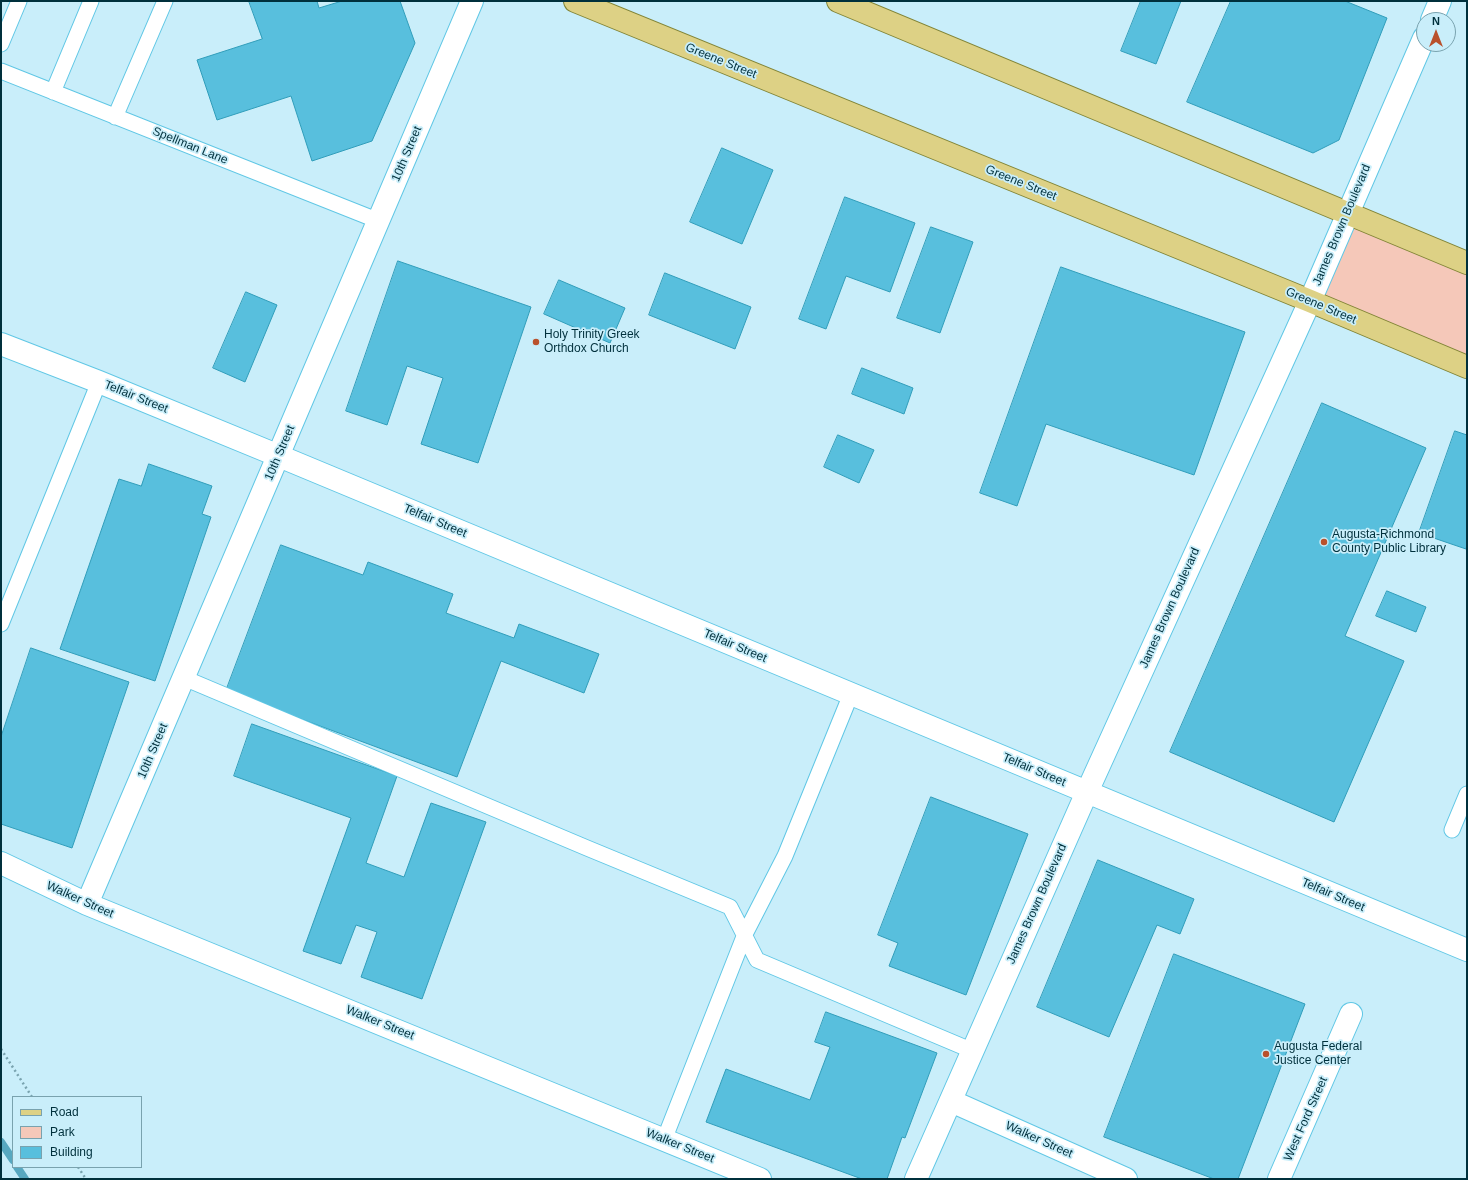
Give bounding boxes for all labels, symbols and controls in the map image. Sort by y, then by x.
north arrow [1416,12,1456,52]
text: N [1432,15,1440,27]
street label: Greene Street [683,40,759,82]
street label: Spellman Lane [150,124,230,168]
street label: 10th Street [389,124,425,184]
street label: Greene Street [983,162,1059,204]
street label: James Brown Boulevard [1310,162,1374,288]
street label: Greene Street [1283,285,1359,327]
place label: Holy Trinity Greek Orthdox Church [544,328,640,356]
marker: Holy Trinity Greek Orthdox Church [531,337,541,347]
street label: Telfair Street [102,378,170,416]
street label: 10th Street [262,423,298,483]
street label: Telfair Street [401,501,469,541]
place label: Augusta-Richmond County Public Library [1332,528,1446,556]
marker: Augusta-Richmond County Public Library [1319,537,1329,547]
street label: James Brown Boulevard [1137,546,1203,670]
street label: Telfair Street [701,626,769,666]
street label: 10th Street [135,721,171,781]
street label: Telfair Street [1000,750,1068,790]
street label: James Brown Boulevard [1004,842,1070,966]
street label: Telfair Street [1299,875,1367,915]
street label: Walker Street [44,879,116,921]
street label: Walker Street [344,1003,416,1043]
place label: Augusta Federal Justice Center [1274,1040,1362,1068]
marker: Augusta Federal Justice Center [1261,1049,1271,1059]
street label: West Ford Street [1281,1075,1331,1163]
legend [12,1096,142,1168]
text: Road [50,1105,79,1119]
street label: Walker Street [1003,1119,1075,1161]
text: Park [50,1125,75,1139]
street label: Walker Street [644,1126,716,1166]
text: Building [50,1145,93,1159]

